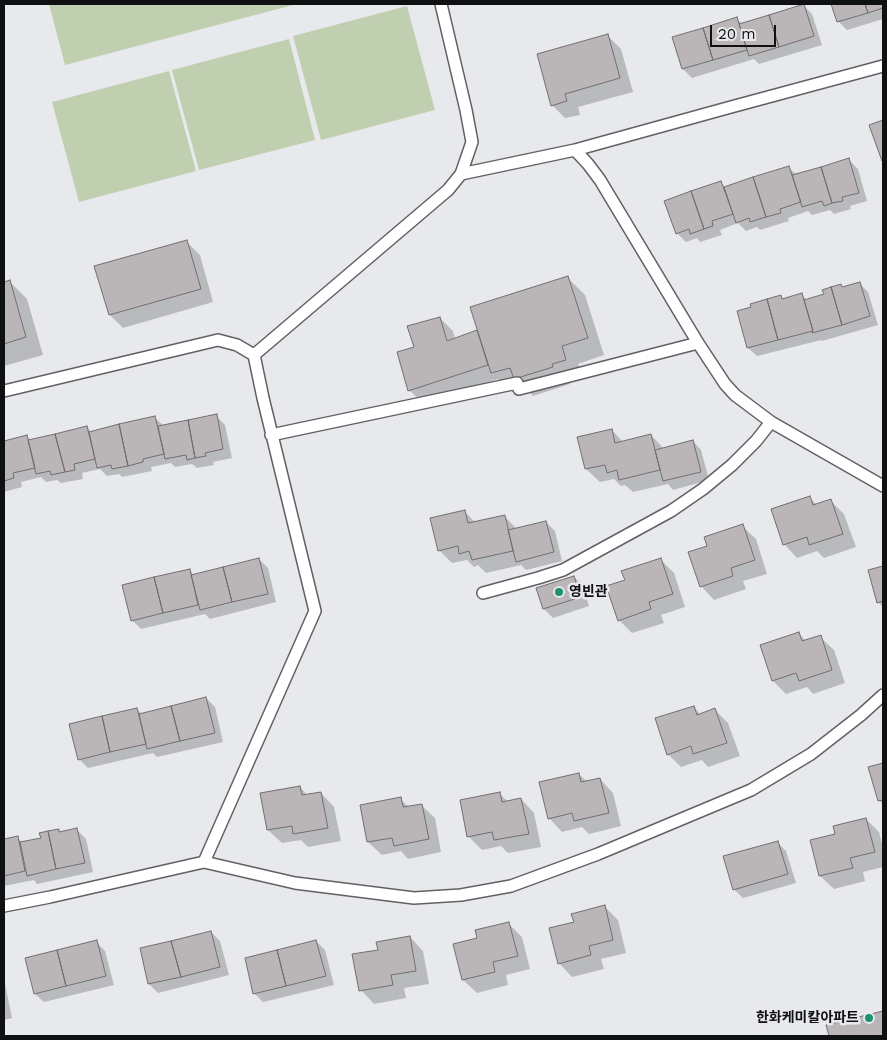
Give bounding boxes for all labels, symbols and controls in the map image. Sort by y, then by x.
scale bar [712,15,778,47]
text: 20 m [718,25,756,43]
place label: 영빈관 [569,584,608,600]
marker: 영빈관 [553,586,565,598]
place label: 한화케미칼아파트 [756,1010,859,1026]
marker: 한화케미칼아파트 [863,1012,875,1024]

